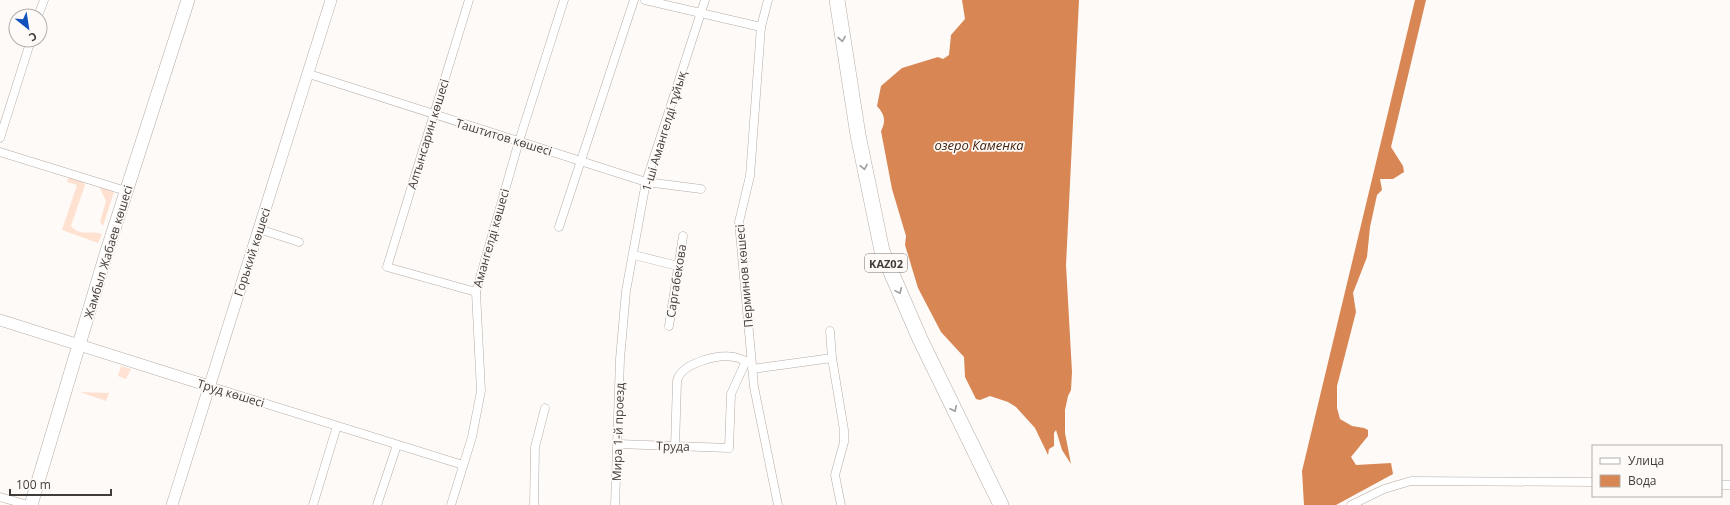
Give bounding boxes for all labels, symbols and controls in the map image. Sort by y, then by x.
north arrow [8,8,48,48]
text: С [26,29,40,45]
one-way arrow [837,35,846,42]
street label: 1-ші Амангелді тұйық [638,68,691,193]
street label: Алтынсарин көшесі [403,77,453,191]
street label: Таштитов көшесі [454,114,554,160]
water label: озеро Каменка [934,136,1024,154]
one-way arrow [859,164,868,170]
street label: Жамбыл Жабаев көшесі [80,183,136,321]
street label: Амангелді көшесі [469,187,513,289]
street label: Горький көшесі [230,206,274,298]
street label: Перминов көшесі [731,224,757,328]
street label: Саргабекова [662,243,690,319]
road number: KAZ02 [865,254,907,272]
one-way arrow [894,288,902,295]
street label: Труд көшесі [195,375,267,411]
street label: Мира 1-й проезд [608,382,628,482]
one-way arrow [949,405,957,412]
street label: Труда [656,437,690,455]
legend [1592,445,1722,497]
text: Улица [1628,452,1664,469]
scale bar [10,471,111,497]
text: Вода [1628,472,1657,489]
text: 100 m [16,476,51,493]

